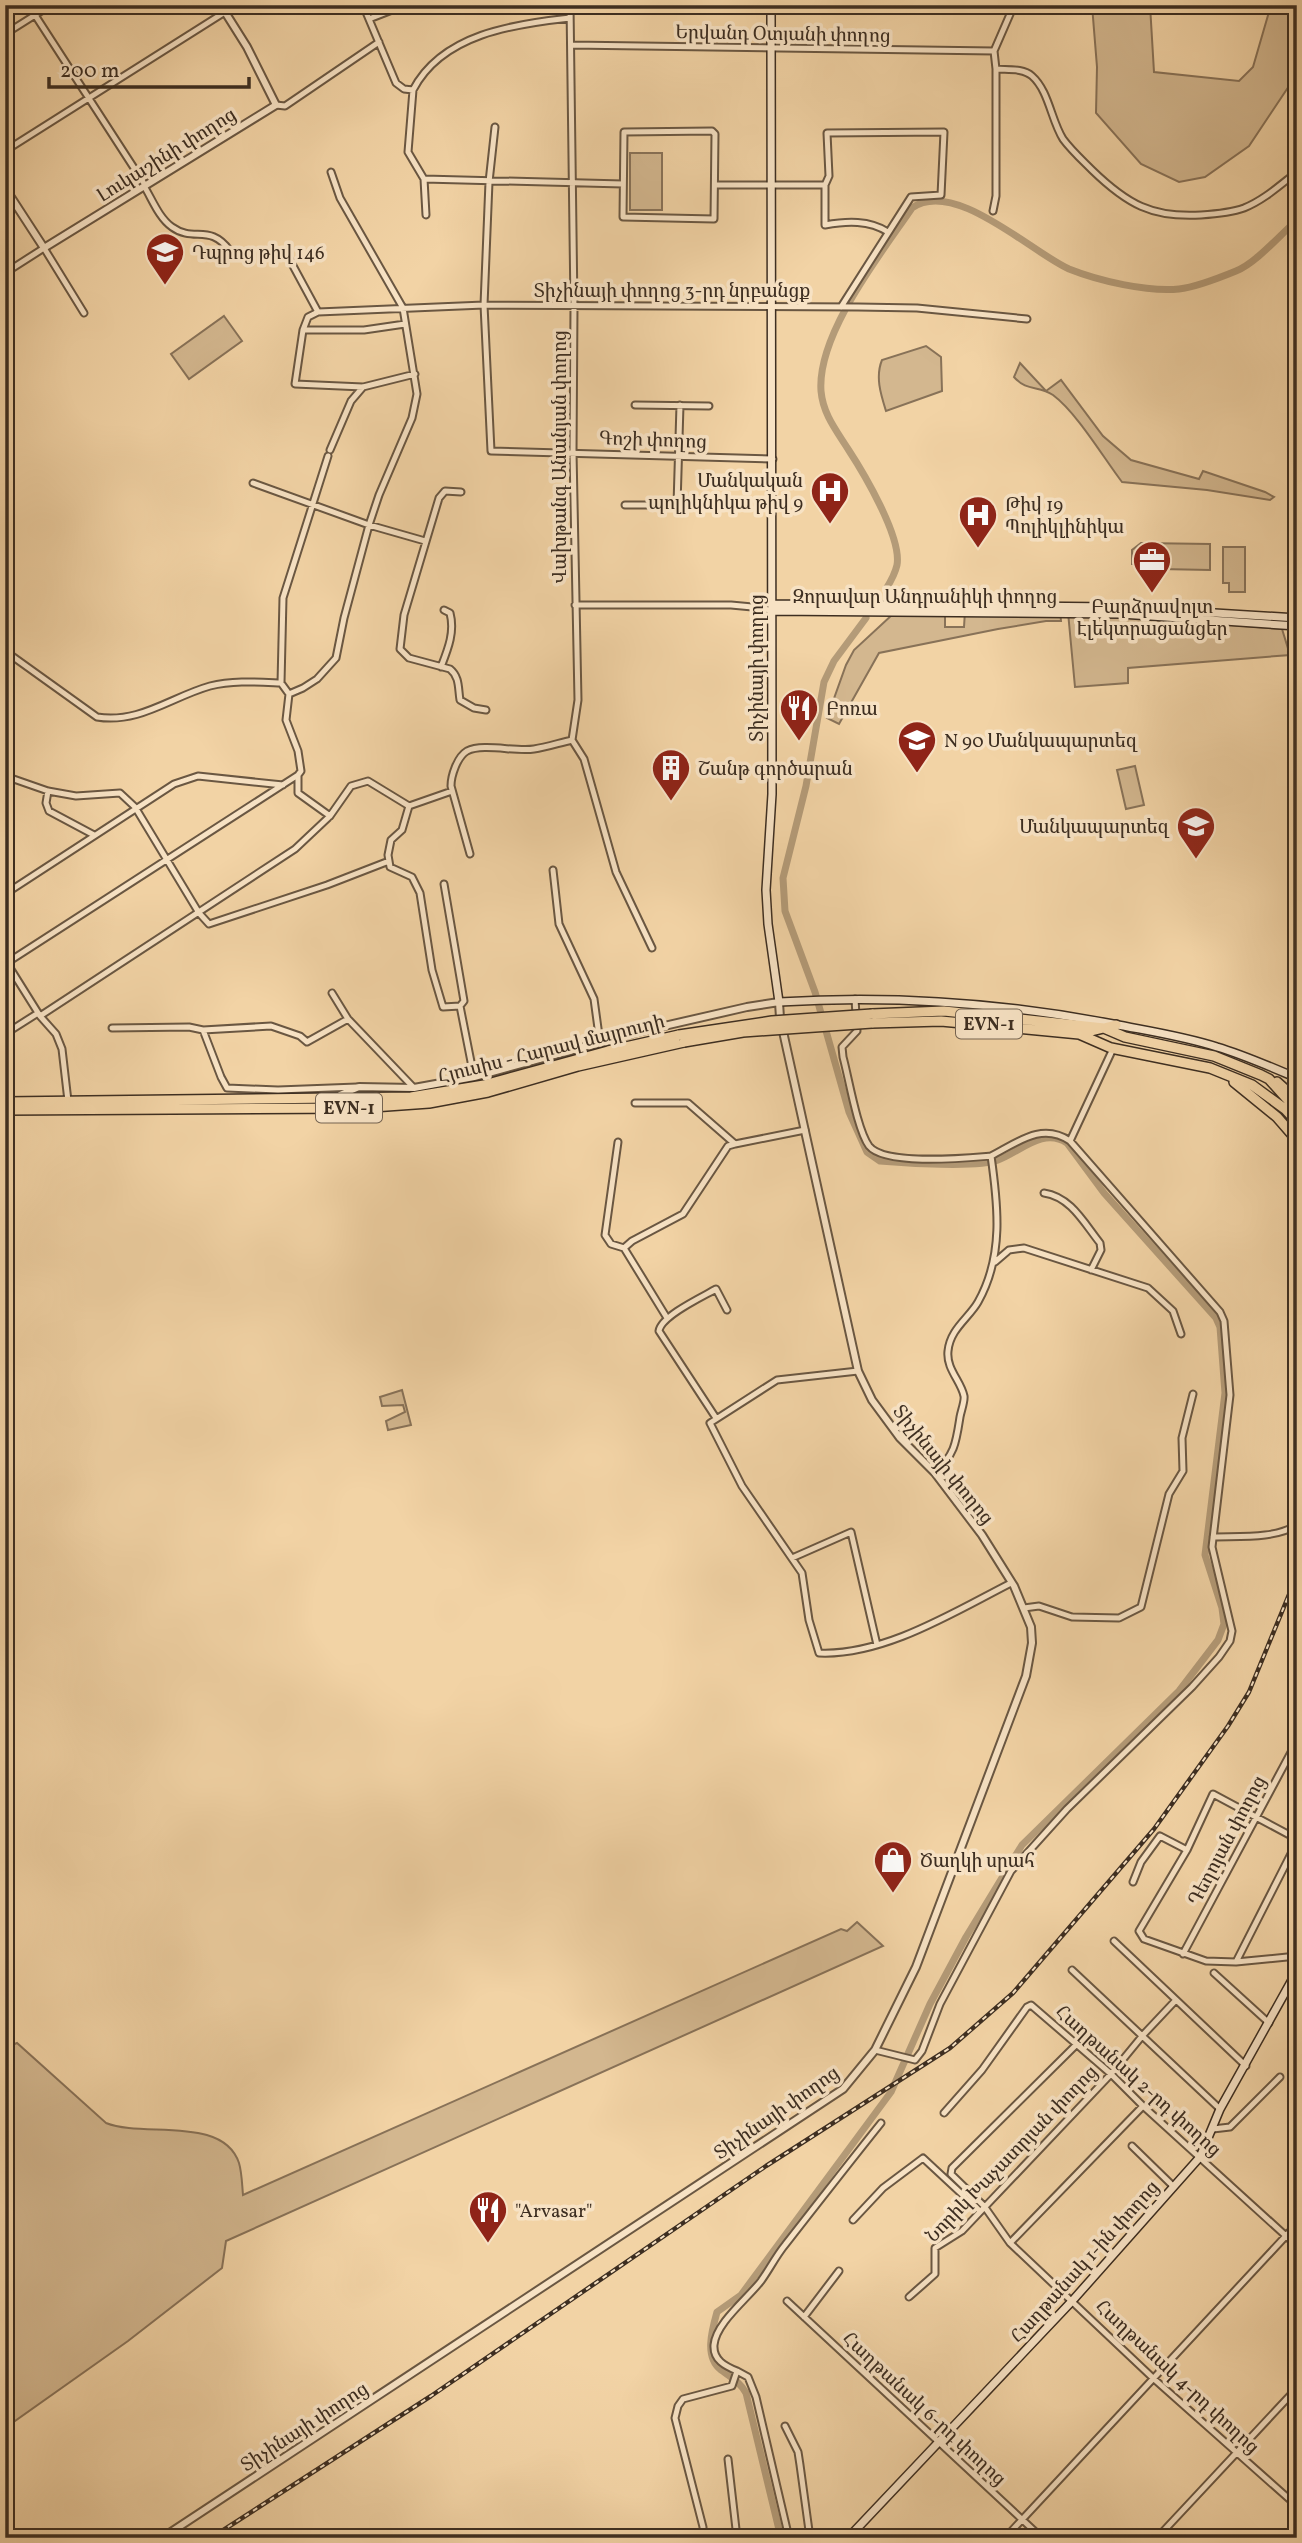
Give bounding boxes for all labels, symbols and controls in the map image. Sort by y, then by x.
street label: Երվանդ Օտյանի փողոց [675,20,891,50]
scale bar [49,46,248,90]
text: 200 m [60,57,120,86]
street label: Լուկաշինի փողոց [92,102,242,209]
school or university icon: Դպրոց թիվ 146 [144,231,186,286]
place label: Դպրոց թիվ 146 [192,241,325,267]
street label: Տիչինայի փողոց 3-րդ նրբանցք [534,279,810,305]
street label: Վախթանգ Անանյան փողոց [548,330,574,584]
street label: Գոշի փողոց [599,426,707,456]
place label: Մանկական պոլիկնիկա թիվ 9 [648,469,803,517]
hospital icon: Մանկական պոլիկնիկա թիվ 9 [809,470,851,525]
place label: Թիվ 19 Պոլիկլինիկա [1005,493,1124,541]
hospital icon: Թիվ 19 Պոլիկլինիկա [957,494,999,549]
office icon: Բարձրավոլտ Էլեկտրացանցեր [1131,539,1173,594]
street label: Զորավար Անդրանիկի փողոց [793,585,1057,611]
street label: Տիչինայի փողոց [745,594,771,742]
place label: Բարձրավոլտ Էլեկտրացանցեր [1076,595,1228,643]
restaurant icon: Բոռա [778,687,820,742]
place label: Բոռա [826,697,878,723]
school or university icon: N 90 Մանկապարտեզ [896,719,938,774]
place label: N 90 Մանկապարտեզ [944,729,1138,755]
building icon: Շանթ գործարան [650,747,692,802]
place label: Շանթ գործարան [698,757,853,783]
school or university icon: Մանկապարտեզ [1175,805,1217,860]
place label: Մանկապարտեզ [1019,815,1170,841]
street label: Հյուսիս - Հարավ մայրուղի [435,1009,668,1091]
road number: EVN-1 [956,1009,1022,1038]
road number: EVN-1 [316,1093,382,1122]
street label: Տիչինայի փողոց [886,1400,999,1531]
street label: Դեղոյան փողոց [1183,1771,1273,1911]
shop icon: Ծաղկի սրահ [872,1839,914,1894]
place label: Ծաղկի սրահ [920,1849,1035,1875]
street label: Հաղթանակ 2-րդ փողոց [1049,2000,1226,2163]
street label: Նորիկ Խաչատրյան փողոց [921,2060,1104,2249]
street label: Տիչինայի փողոց [709,2061,845,2167]
street label: Հաղթանակ 1-ին փողոց [1005,2175,1166,2349]
restaurant icon: "Arvasar" [467,2189,509,2244]
place label: "Arvasar" [515,2199,593,2225]
street label: Հաղթանակ 4-րդ փողոց [1089,2295,1264,2460]
street label: Հաղթանակ 6-րդ փողոց [836,2327,1011,2492]
street label: Տիչինայի փողոց [236,2377,374,2479]

